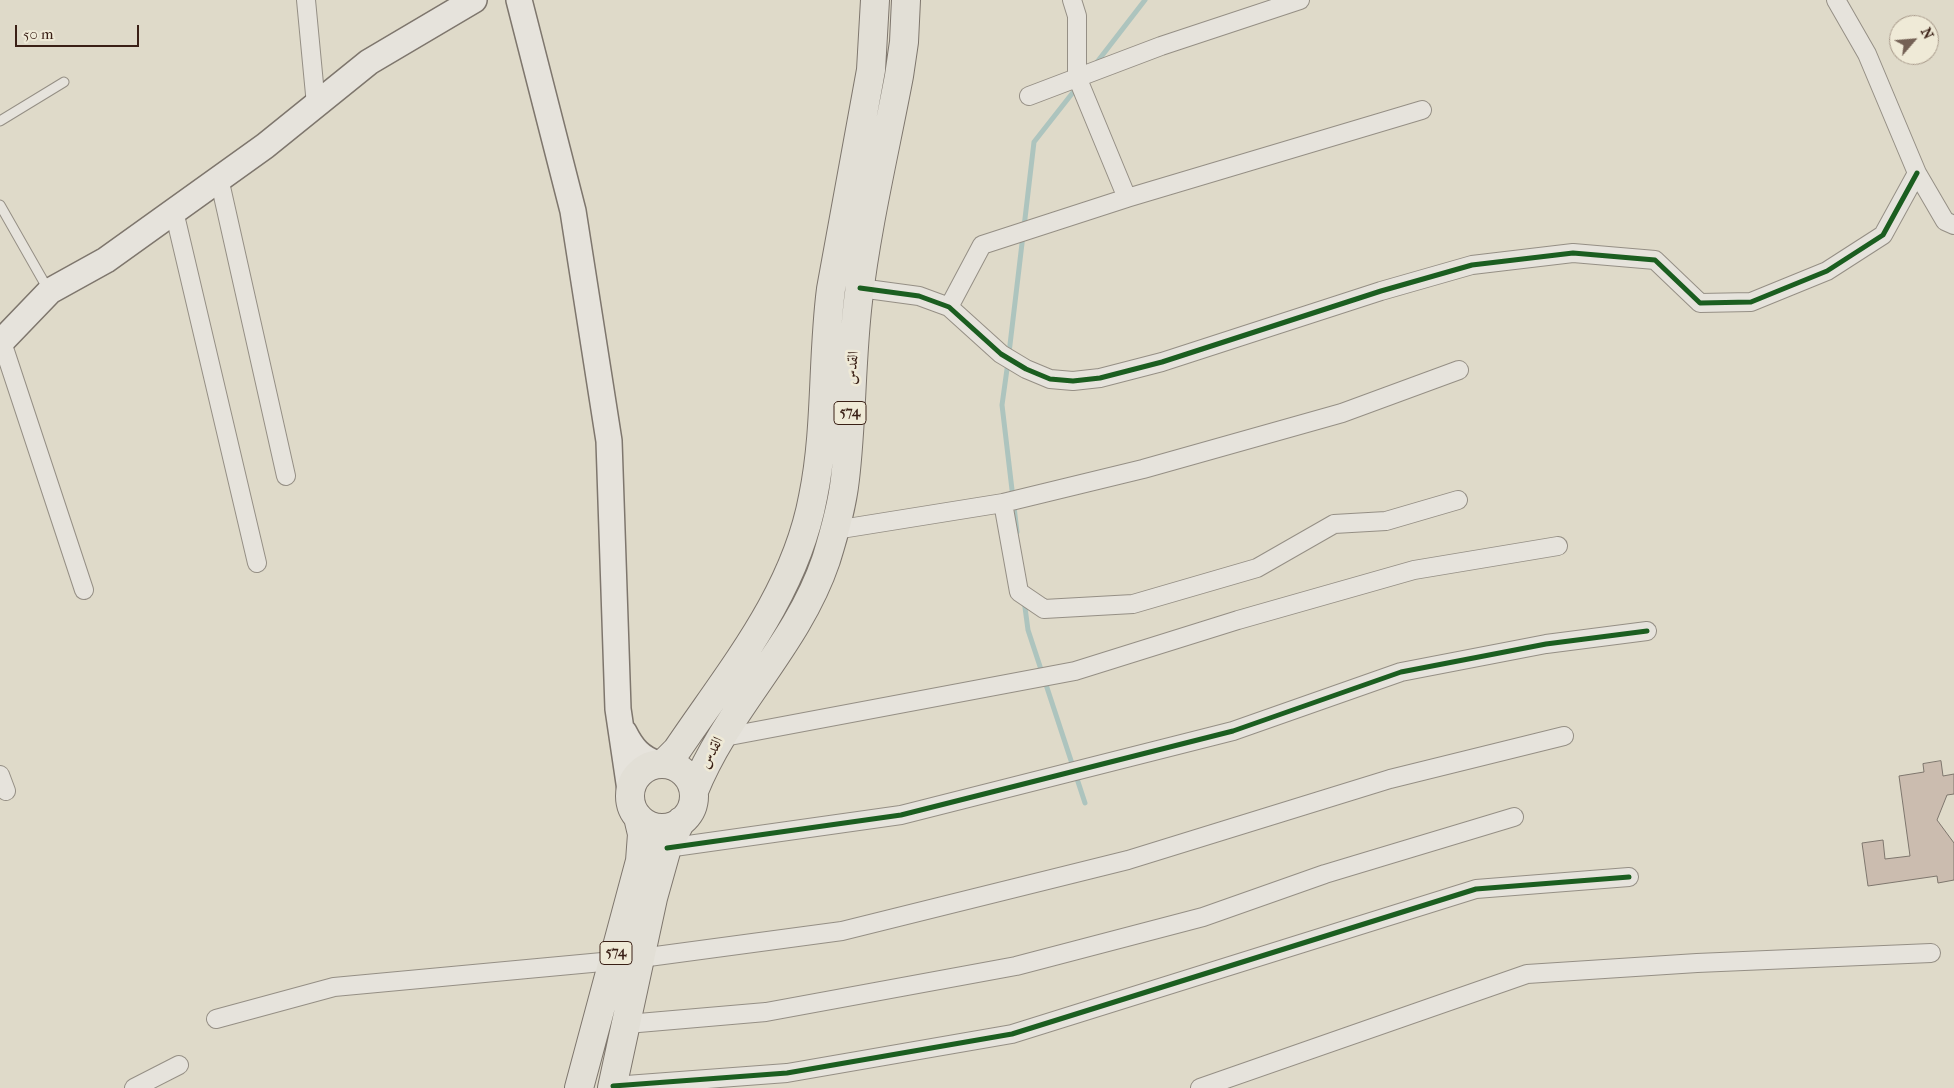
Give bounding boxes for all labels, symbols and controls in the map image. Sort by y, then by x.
scale bar [18,15,141,47]
north arrow [1889,15,1939,65]
text: 50 m [23,25,53,43]
text: N [1917,25,1937,42]
street label: القدس [843,351,863,385]
road number: 574 [834,402,866,424]
street label: القدس [696,734,728,772]
road number: 574 [600,941,632,964]

